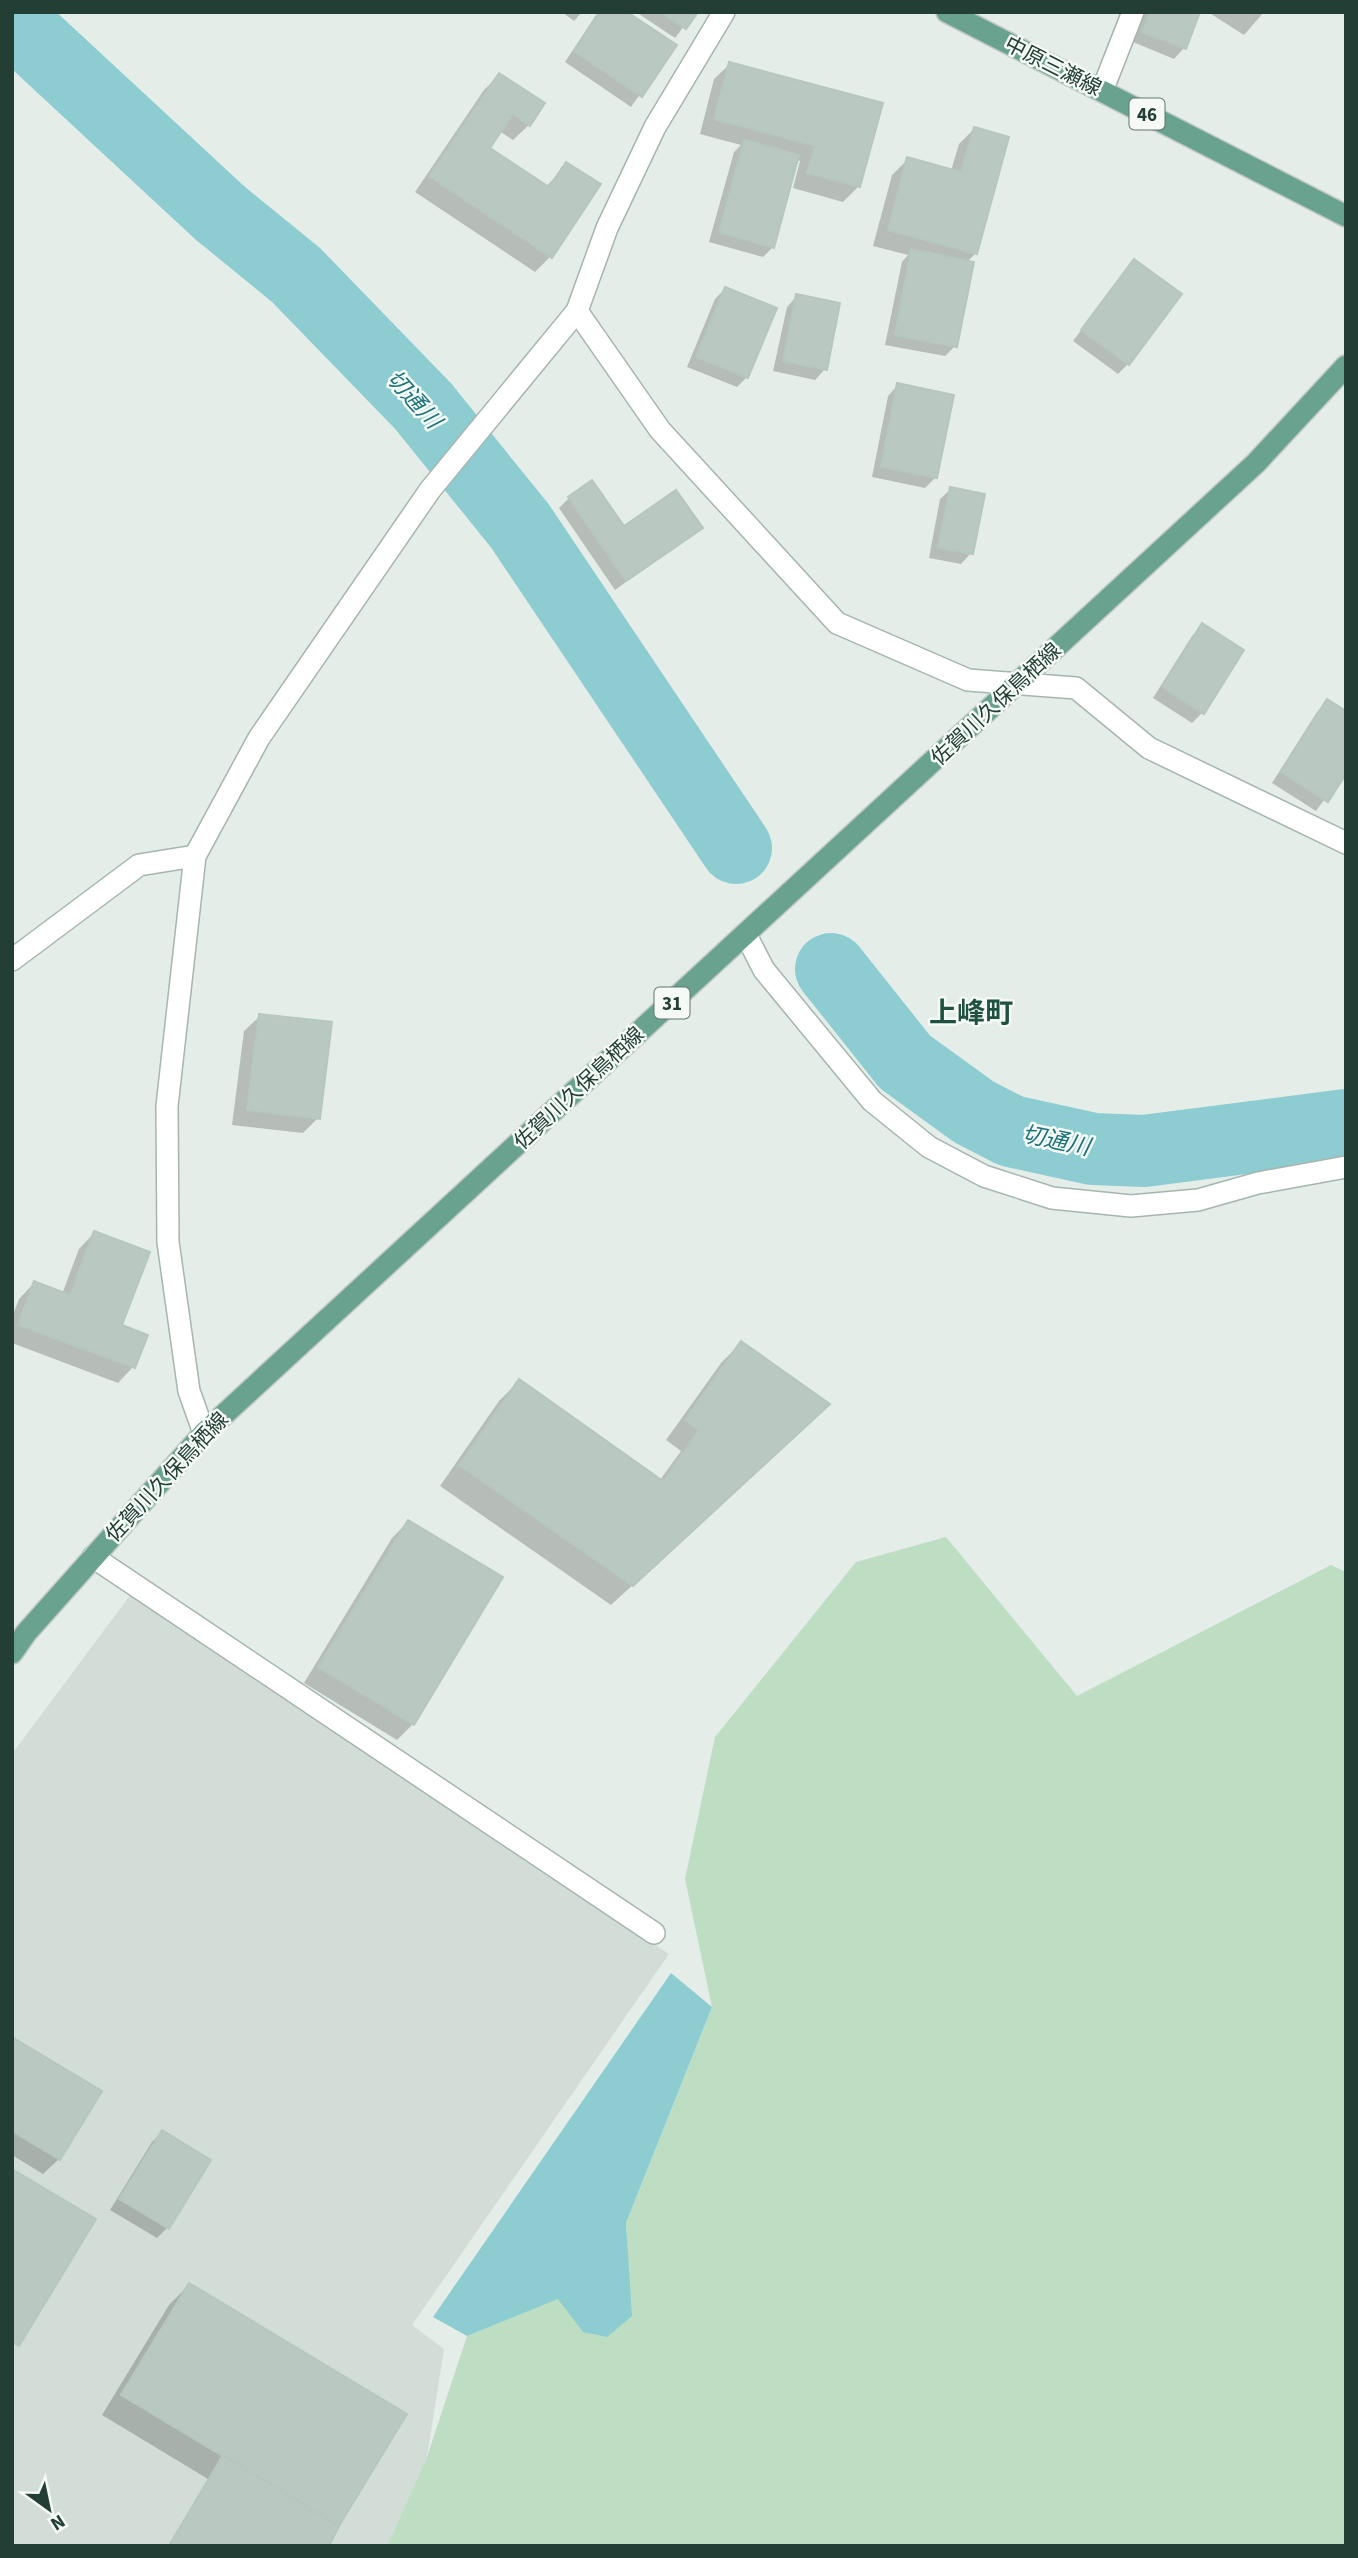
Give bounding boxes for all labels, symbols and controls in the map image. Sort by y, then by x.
street label: 中原三瀬線 [999,29,1107,103]
road number: 46 [1130,98,1164,130]
water label: 切通川 [378,363,451,438]
street label: 佐賀川久保鳥栖線 [924,636,1068,772]
road number: 31 [654,987,690,1018]
district label: 上峰町 [929,993,1013,1033]
street label: 佐賀川久保鳥栖線 [507,1020,651,1156]
water label: 切通川 [1019,1117,1096,1164]
street label: 佐賀川久保鳥栖線 [99,1405,235,1549]
north arrow [14,2474,84,2544]
text: N [45,2507,70,2537]

